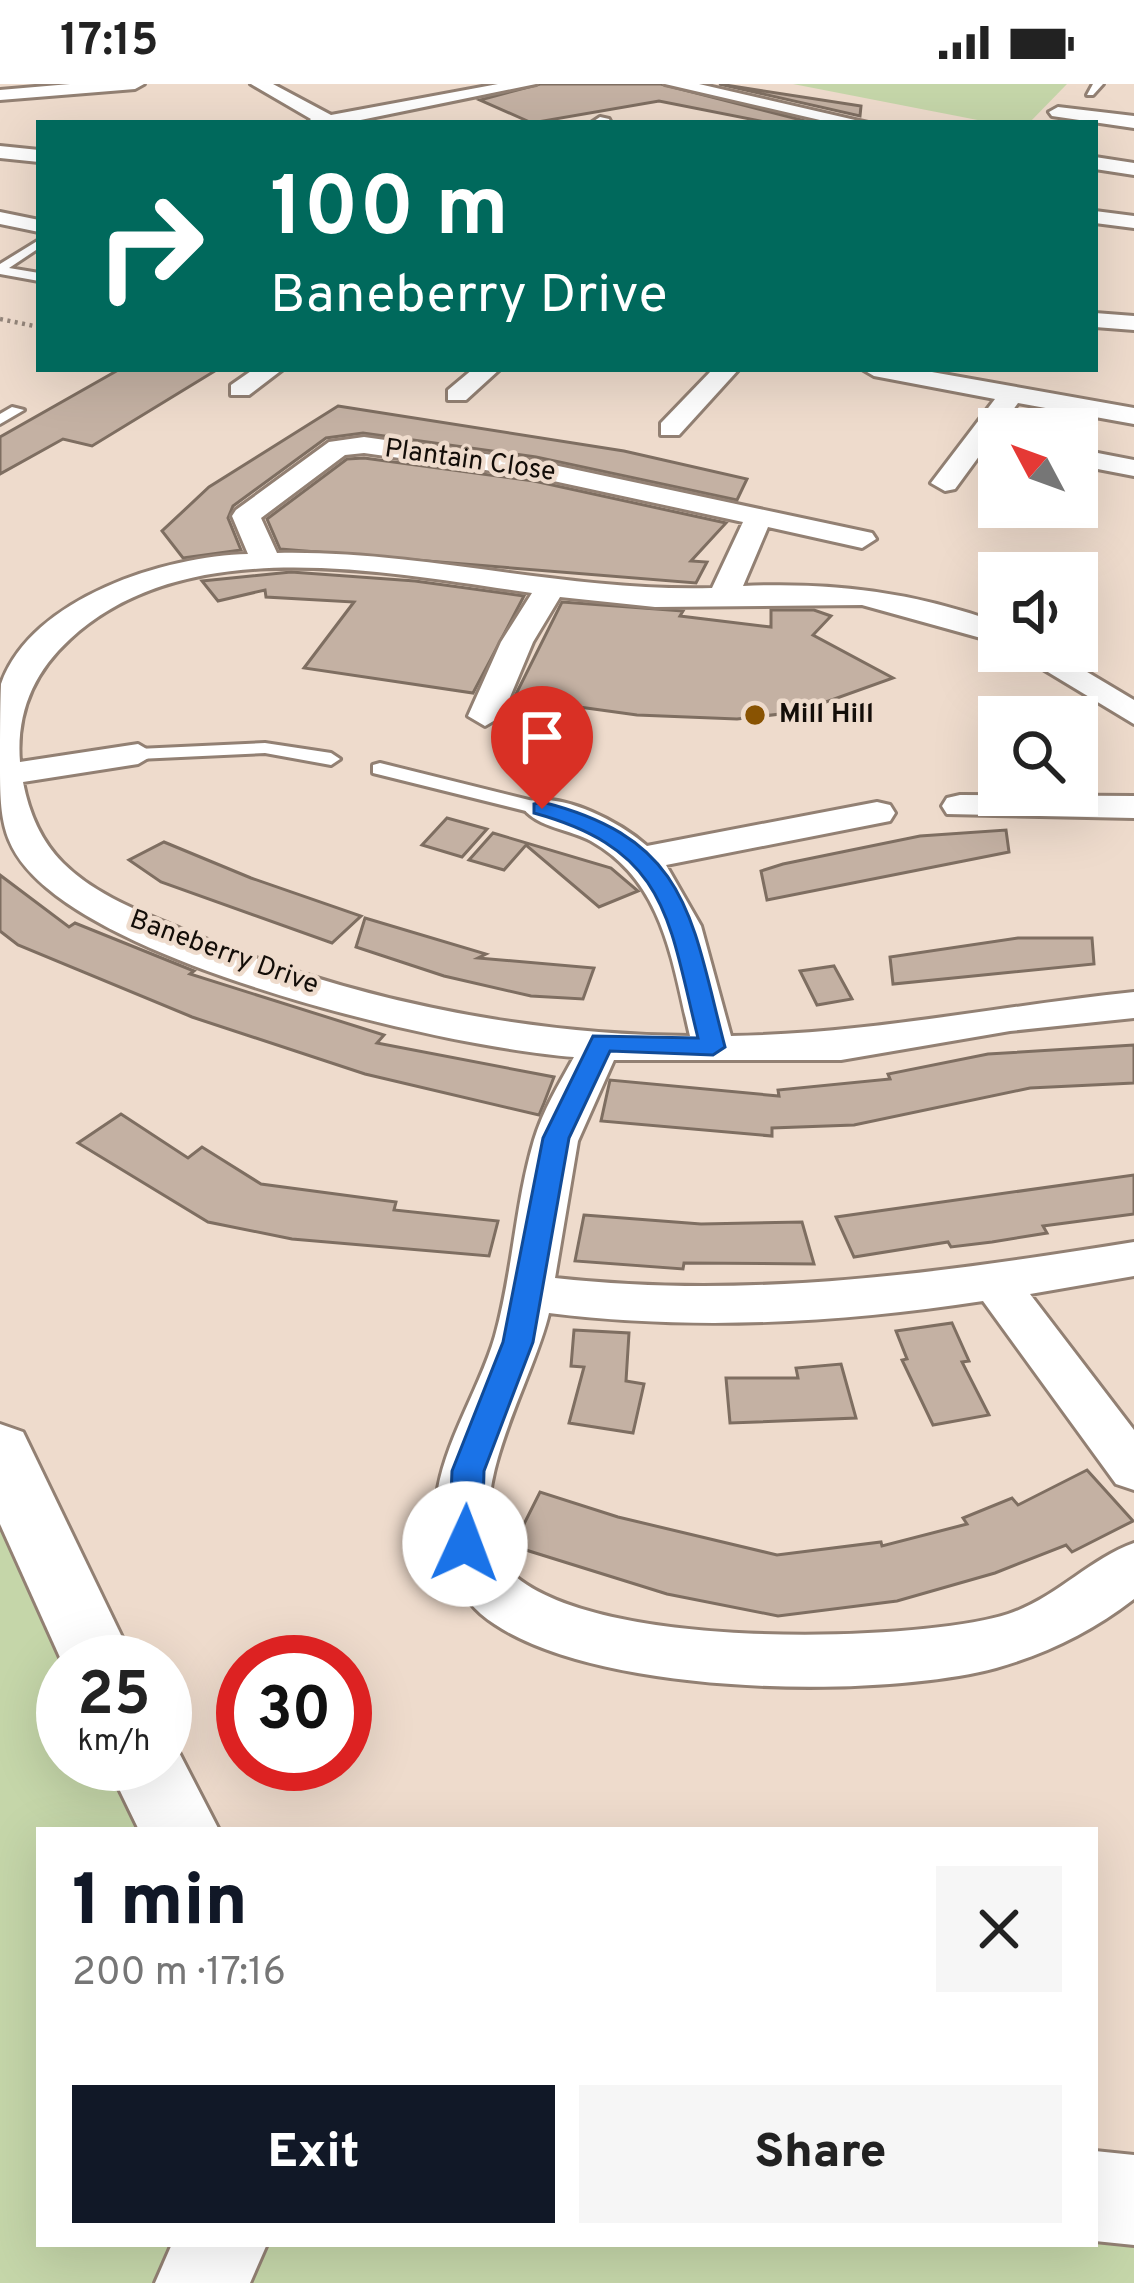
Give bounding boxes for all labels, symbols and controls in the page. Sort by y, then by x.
text: 17:15 [60,14,159,71]
text: 100 m [270,159,509,265]
icon: right [72,168,228,324]
text: Baneberry Drive [270,263,668,332]
north arrow [978,408,1098,528]
map controls [978,408,1098,816]
street label: Plantain Close [382,432,558,490]
button: sound [978,552,1098,672]
pin [491,686,593,809]
button: search [978,696,1098,816]
place label: Mill Hill [779,698,874,732]
marker: Mill Hill [742,702,768,728]
icon: arrive [509,704,575,770]
street label: Baneberry Drive [125,903,323,1003]
position arrow [402,1481,528,1607]
speed limit sign: 30 [216,1635,372,1791]
text: 25 [77,1660,151,1736]
text: km/h [78,1724,150,1761]
text: 1 min [72,1859,248,1951]
button: close [936,1866,1062,1992]
text: 200 m · 17:16 [72,1950,286,1999]
button: Exit [72,2085,555,2223]
button: Share [579,2085,1062,2223]

